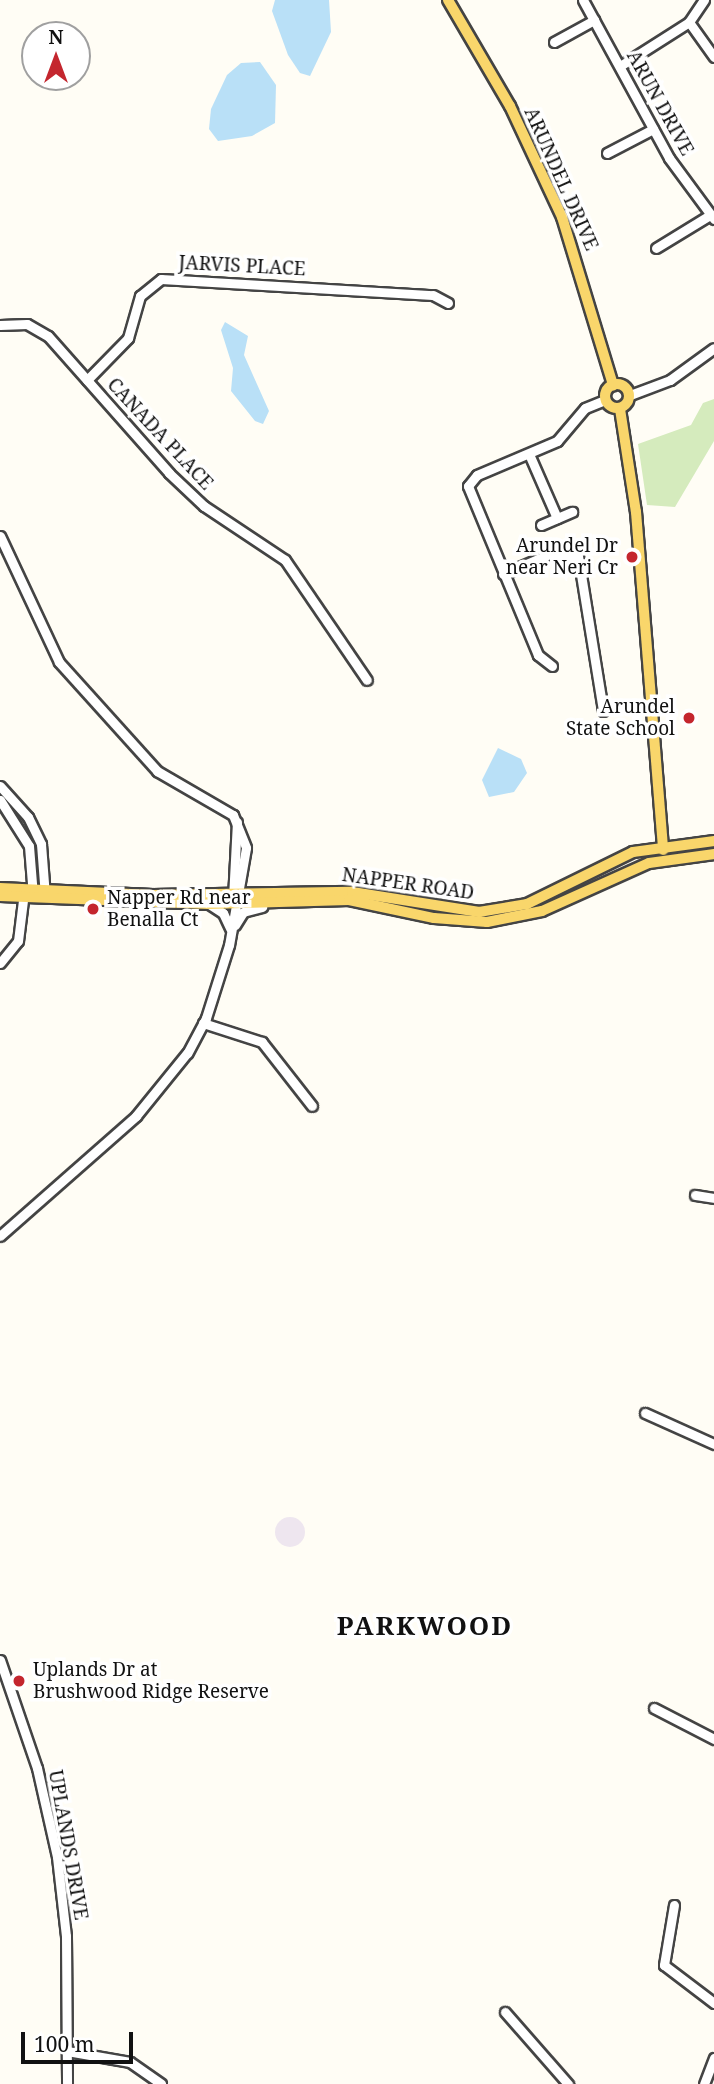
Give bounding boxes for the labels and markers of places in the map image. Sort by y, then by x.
place label: Arundel Dr near Neri Cr [506,535,618,579]
marker: Arundel Dr near Neri Cr [624,549,640,565]
place label: Arundel State School [566,696,675,740]
marker: Arundel State School [681,710,697,726]
place label: Napper Rd near Benalla Ct [107,887,251,931]
marker: Napper Rd near Benalla Ct [85,901,101,917]
place label: Uplands Dr at Brushwood Ridge Reserve [33,1659,269,1703]
marker: Uplands Dr at Brushwood Ridge Reserve [11,1673,27,1689]

